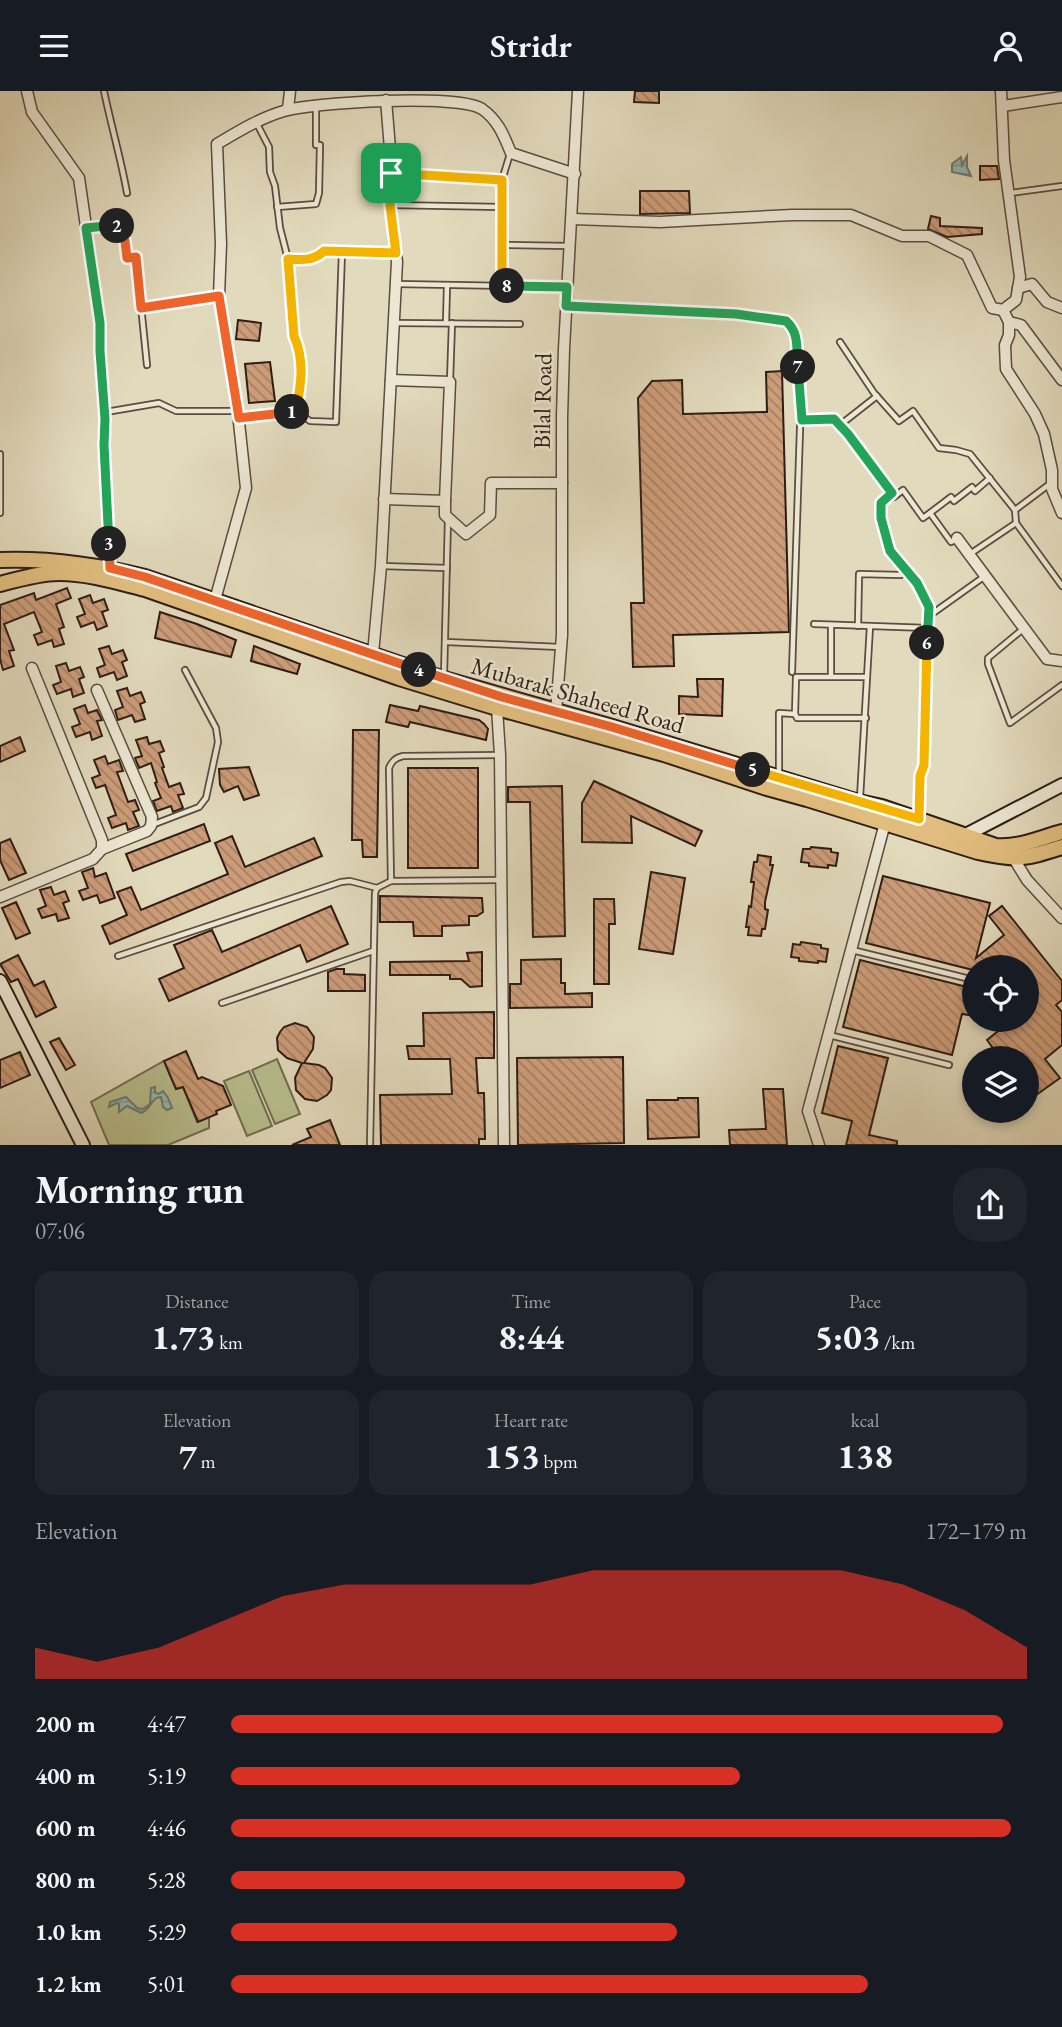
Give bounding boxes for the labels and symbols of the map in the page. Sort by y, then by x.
pin [361,143,421,203]
pin: 2 [100,209,134,243]
pin: 8 [490,269,524,303]
pin: 7 [780,349,816,385]
street label: Bilal Road [526,352,558,449]
pin: 1 [274,395,310,429]
pin: 3 [92,526,126,561]
pin: 6 [909,625,944,661]
street label: Mubarak Shaheed Road [468,650,689,740]
pin: 4 [402,653,436,687]
pin: 5 [736,753,770,787]

